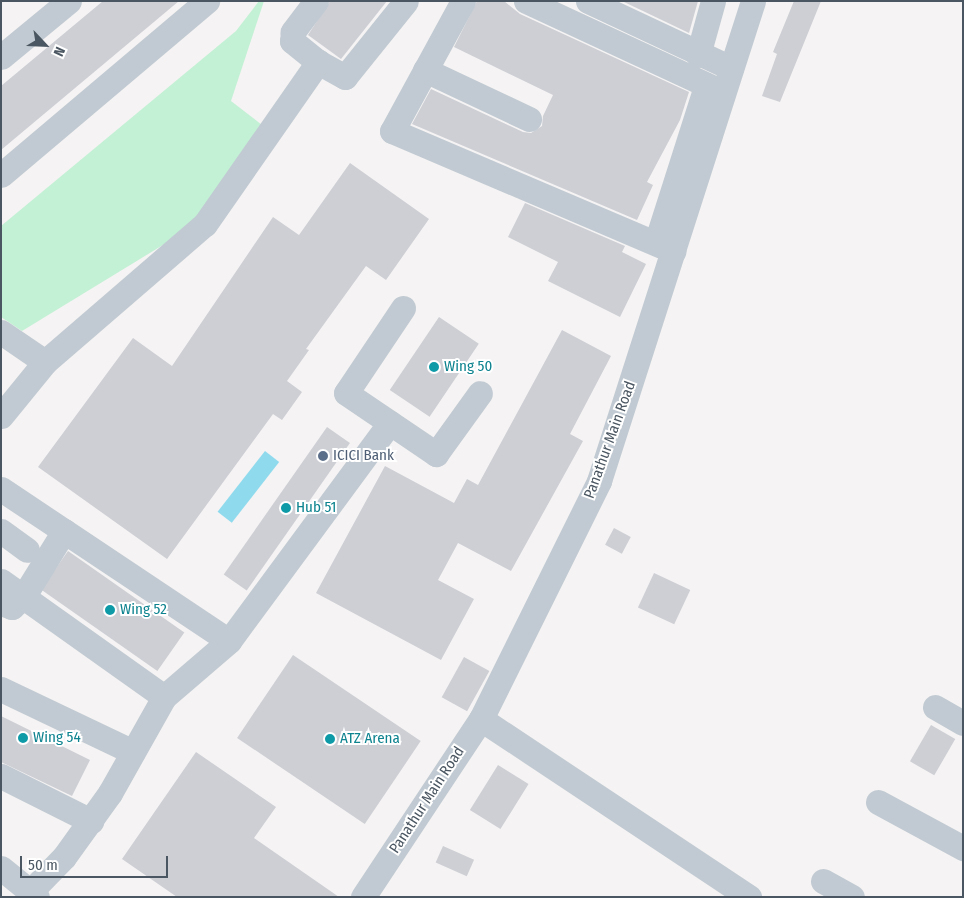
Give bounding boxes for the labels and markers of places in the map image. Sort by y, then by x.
place label: Wing 50 [444,358,492,376]
marker: Wing 50 [428,361,440,373]
place label: ICICI Bank [333,447,394,465]
marker: ICICI Bank [317,450,329,462]
place label: Hub 51 [296,499,336,517]
marker: Hub 51 [280,502,292,514]
place label: Wing 52 [120,601,167,619]
marker: Wing 52 [104,604,116,616]
place label: Wing 54 [33,729,81,747]
place label: ATZ Arena [340,730,400,748]
marker: Wing 54 [17,732,29,744]
marker: ATZ Arena [324,733,336,745]

